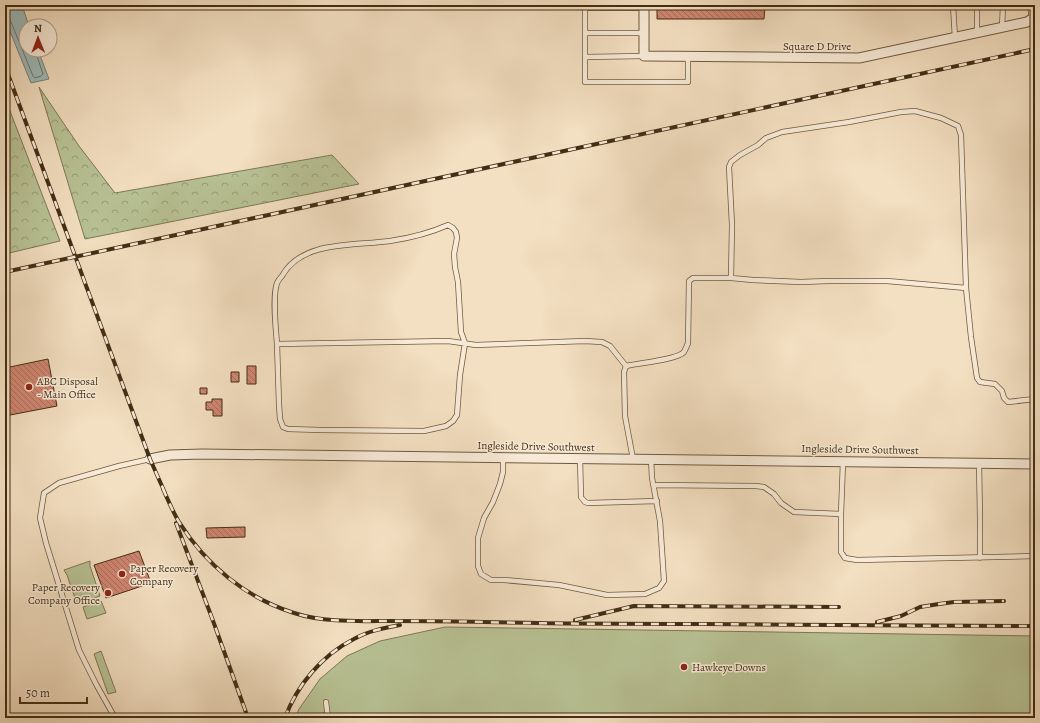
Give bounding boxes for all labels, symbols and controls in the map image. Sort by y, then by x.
north arrow [18,18,58,58]
text: N [34,21,42,36]
street label: Square D Drive [783,39,851,54]
place label: ABC Disposal - Main Office [36,374,98,402]
marker: ABC Disposal - Main Office [24,382,34,392]
street label: Ingleside Drive Southwest [477,438,595,455]
street label: Ingleside Drive Southwest [801,441,919,458]
place label: Paper Recovery Company [130,561,198,589]
marker: Paper Recovery Company [117,569,127,579]
place label: Paper Recovery Company Office [28,580,100,608]
marker: Paper Recovery Company Office [103,588,113,598]
place label: Hawkeye Downs [692,660,766,675]
marker: Hawkeye Downs [679,662,689,672]
scale bar [20,679,87,705]
text: 50 m [26,685,50,701]

